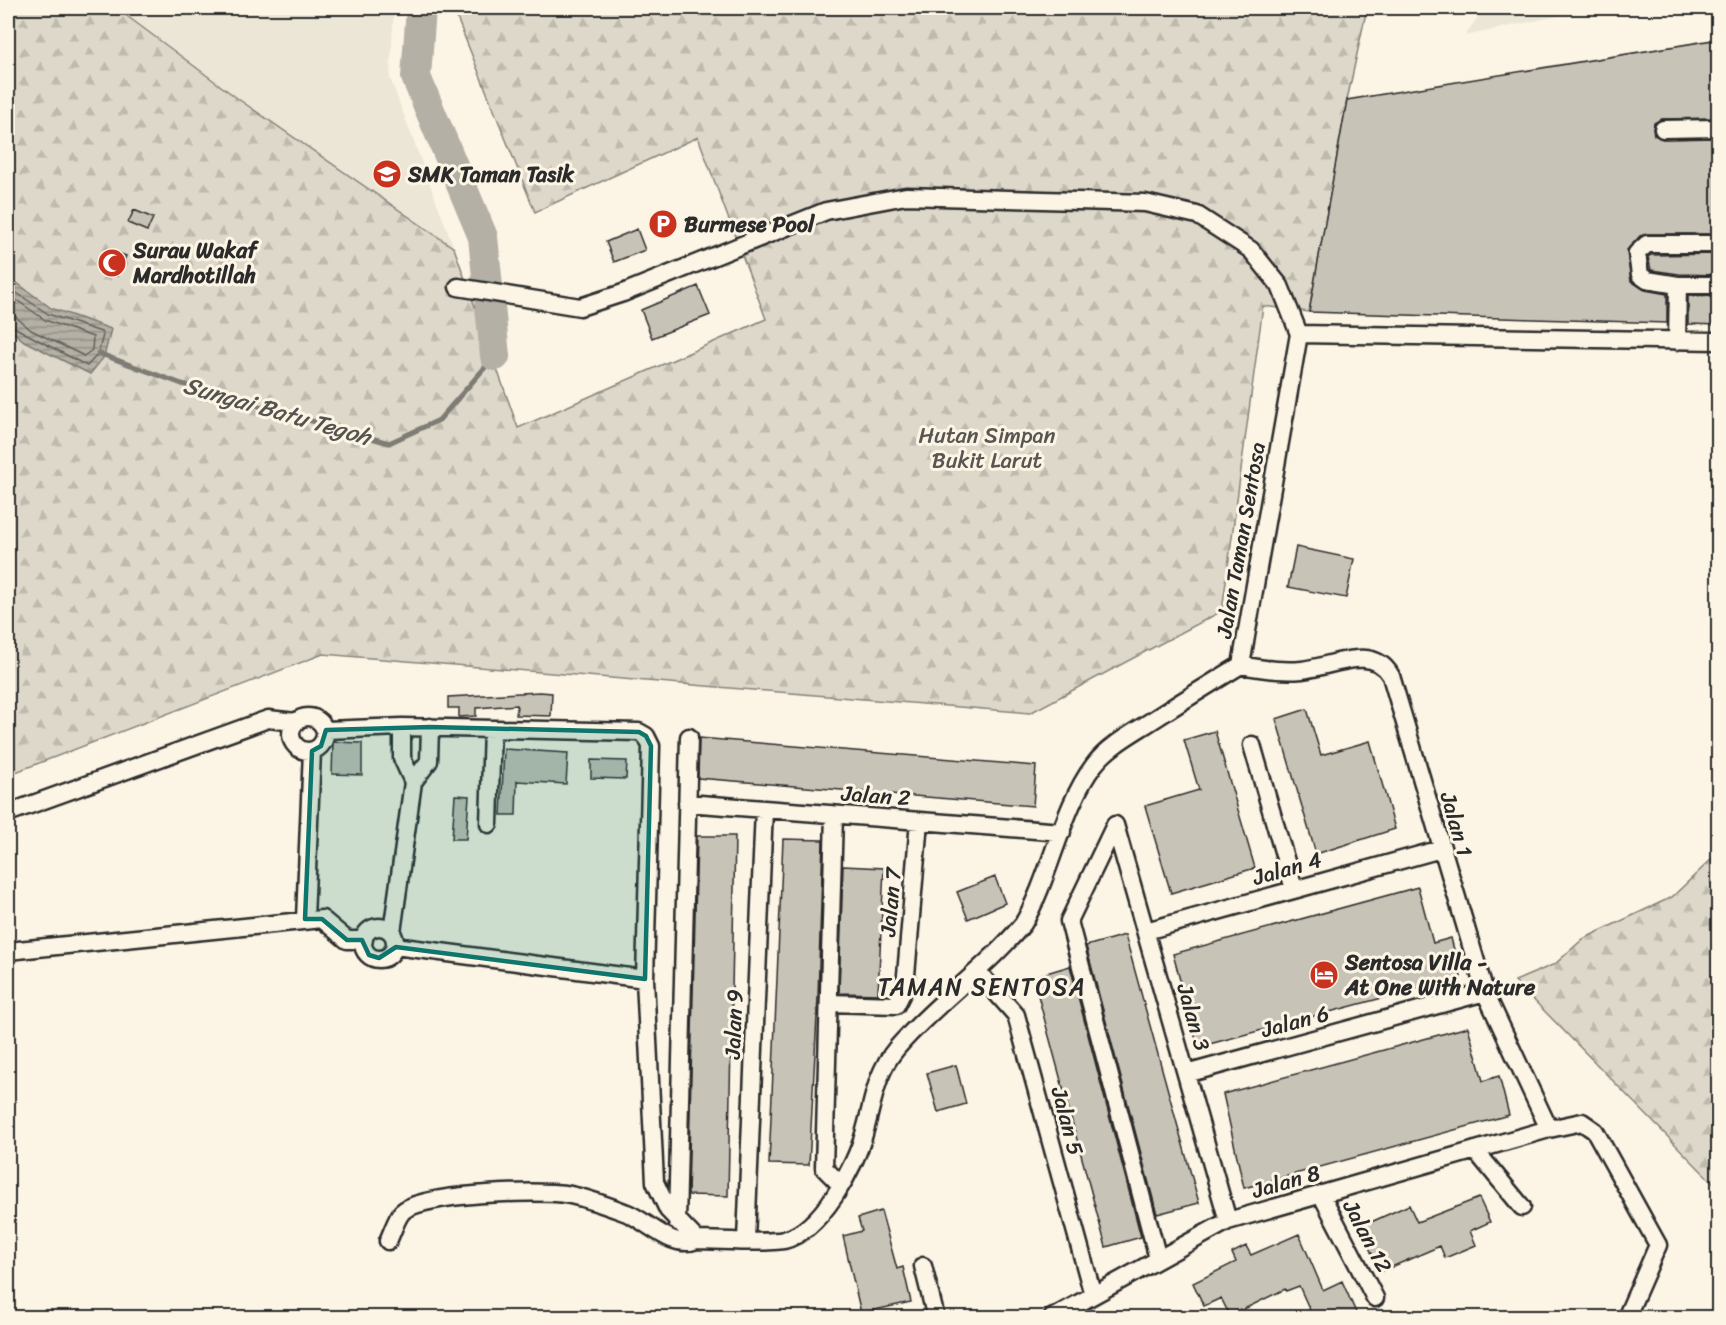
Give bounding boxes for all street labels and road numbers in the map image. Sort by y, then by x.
street label: Jalan Taman Sentosa [1204,439,1277,642]
street label: Jalan 2 [839,774,912,817]
street label: Jalan 1 [1428,786,1484,861]
street label: Jalan 4 [1247,840,1326,897]
street label: Jalan 7 [868,865,913,939]
street label: Jalan 3 [1165,978,1222,1055]
street label: Jalan 9 [713,988,754,1061]
street label: Jalan 6 [1256,994,1333,1049]
street label: Jalan 5 [1039,1081,1095,1160]
street label: Jalan 8 [1246,1153,1325,1210]
street label: Jalan 12 [1331,1192,1403,1280]

